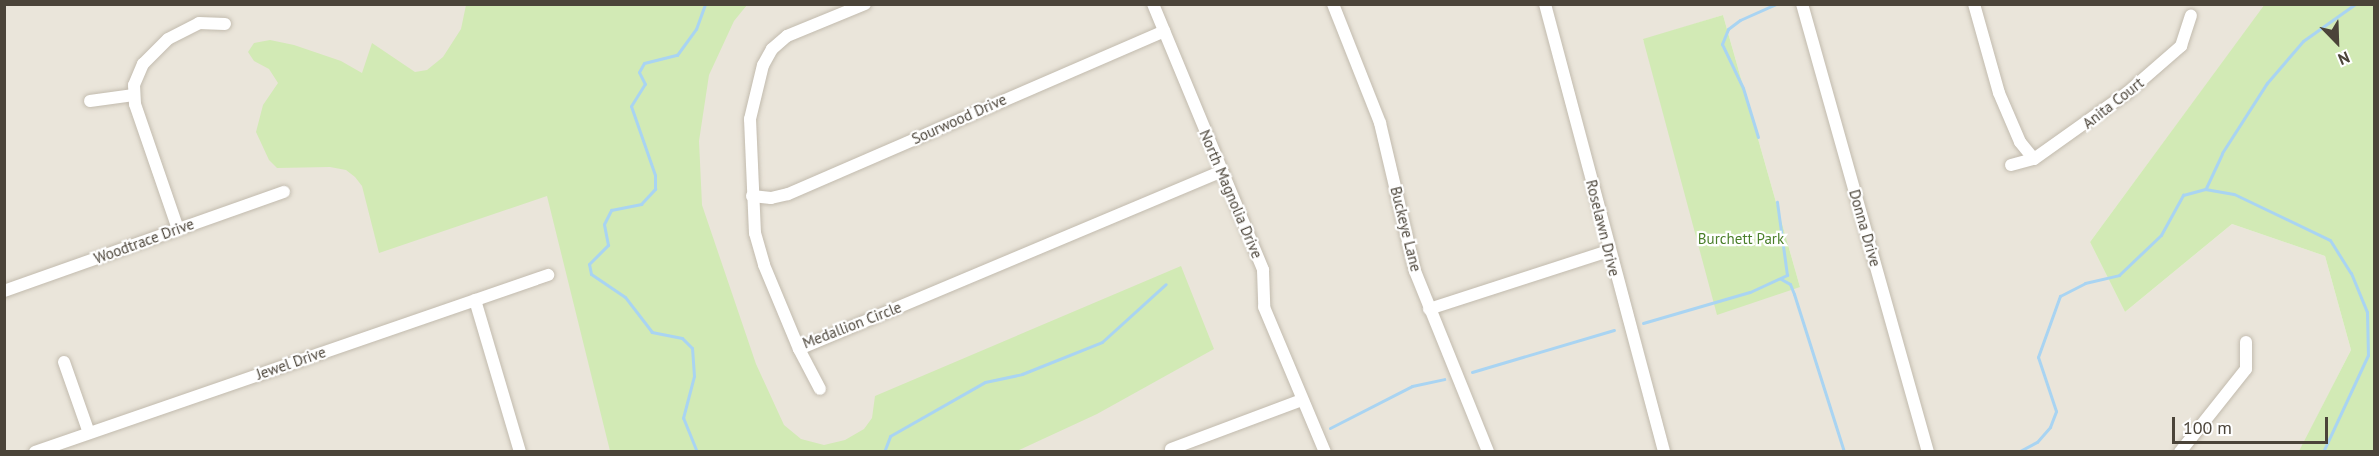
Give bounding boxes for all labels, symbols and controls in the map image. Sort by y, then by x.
north arrow [2307,12,2367,72]
text: N [2335,47,2353,70]
street label: Anita Court [2079,74,2147,132]
street label: Sourwood Drive [909,90,1009,148]
street label: North Magnolia Drive [1196,127,1266,261]
street label: Roselawn Drive [1582,178,1624,278]
street label: Buckeye Lane [1387,185,1425,273]
street label: Donna Drive [1845,187,1885,269]
street label: Woodtrace Drive [91,215,197,267]
park label: Burchett Park [1698,230,1784,248]
street label: Medallion Circle [800,298,904,352]
street label: Jewel Drive [254,343,328,383]
scale bar [2175,405,2331,443]
text: 100 m [2183,416,2232,439]

